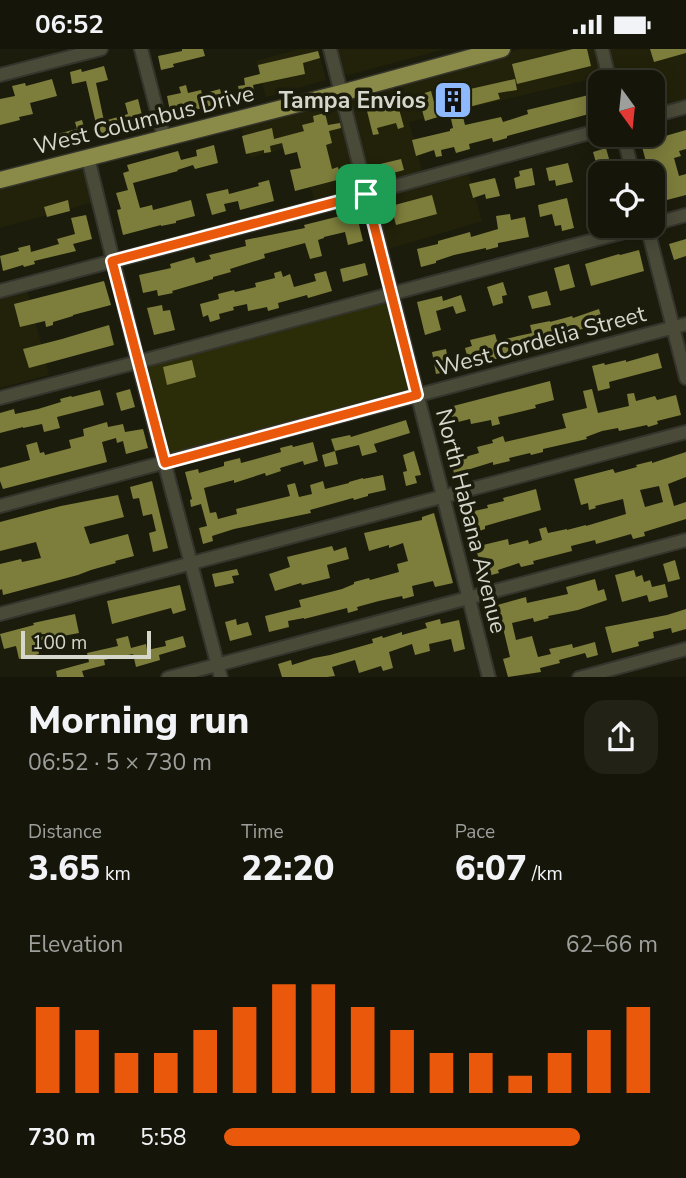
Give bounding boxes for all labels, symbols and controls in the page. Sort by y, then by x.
text: 06:52 [35,7,104,42]
north arrow [588,70,665,147]
map controls [588,70,665,238]
street label: West Columbus Drive [31,78,257,162]
building icon: Tampa Envios [432,79,474,121]
place label: Tampa Envios [279,85,426,116]
button: locate [588,161,665,238]
pin [336,164,396,224]
icon: arrive [347,175,385,213]
street label: West Cordelia Street [433,298,650,384]
street label: North Habana Avenue [428,405,514,637]
scale bar [21,629,150,660]
text: 100 m [32,630,87,656]
text: Morning run [28,695,249,746]
button: share [584,700,658,774]
text: 06:52 · 5 × 730 m [28,747,212,778]
text: Distance [28,819,102,845]
text: Time [241,819,284,845]
text: Pace [455,819,495,845]
text: 3.65 [28,845,100,892]
text: 22:20 [241,845,334,892]
text: 6:07 [455,845,527,892]
text: km [100,861,131,887]
text: /km [527,861,563,887]
text: Elevation [28,929,123,960]
text: 62–66 m [566,929,658,960]
text: 730 m [28,1122,96,1153]
text: 5:58 [140,1122,187,1153]

